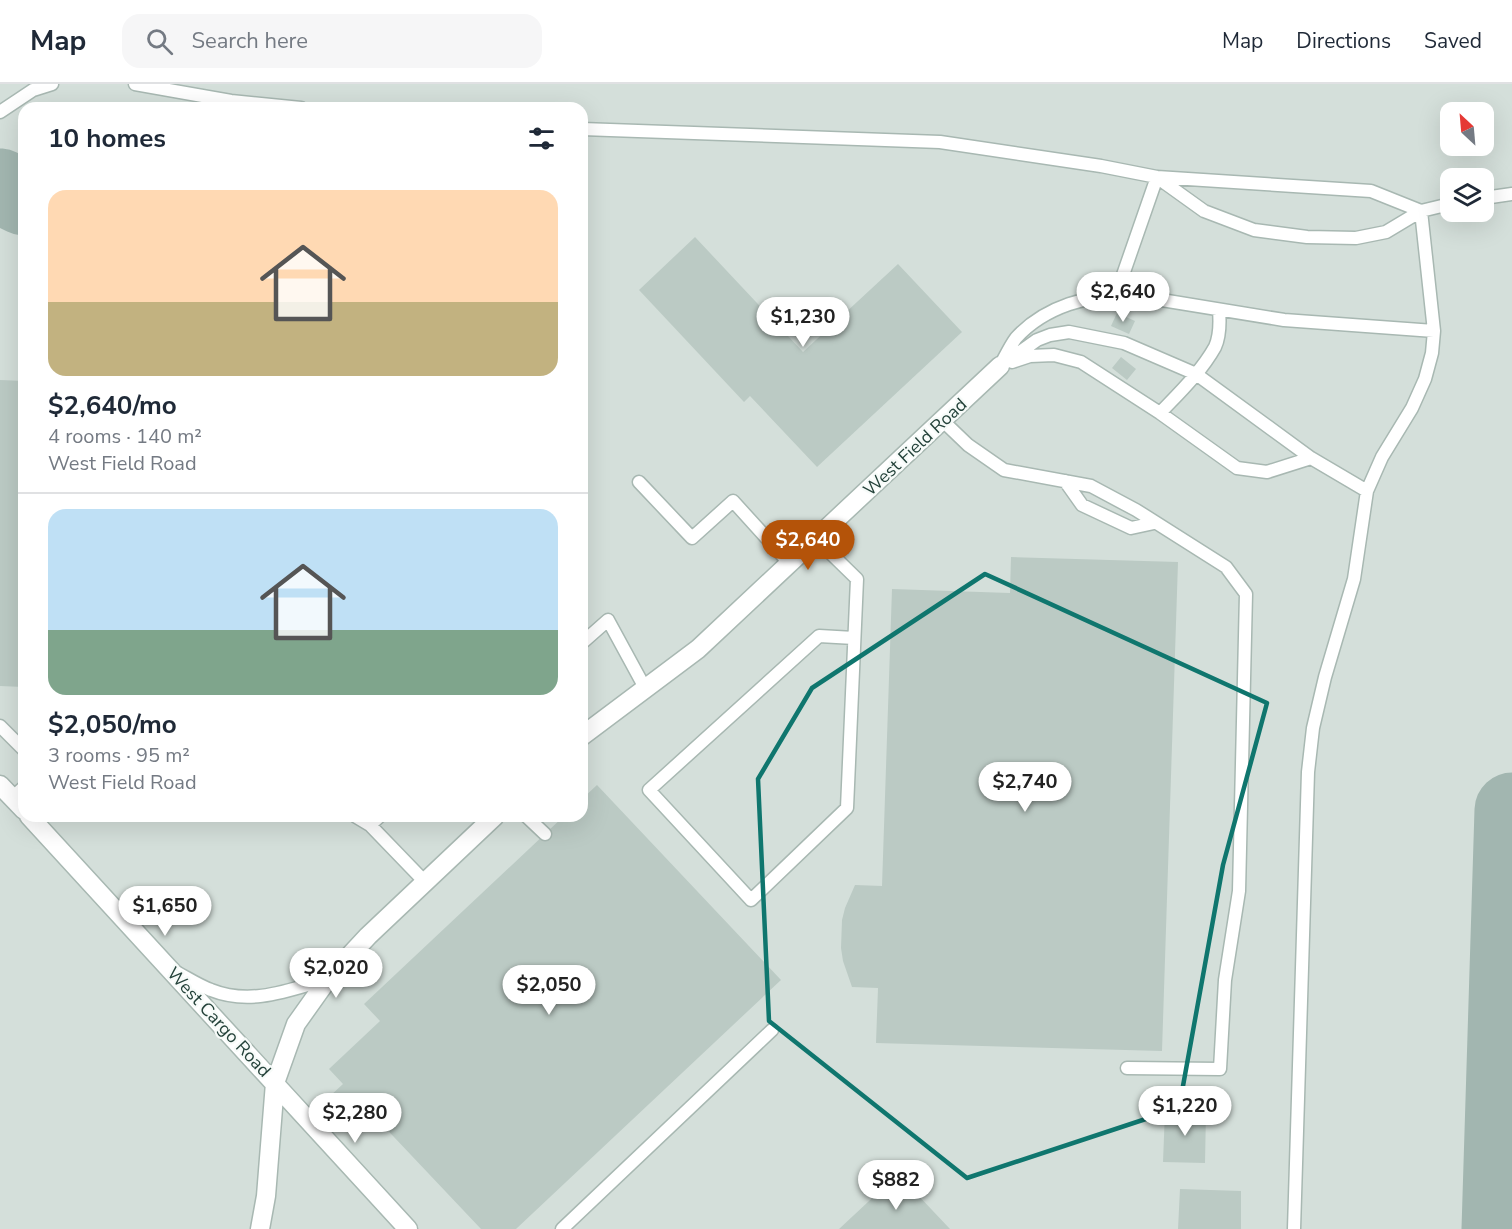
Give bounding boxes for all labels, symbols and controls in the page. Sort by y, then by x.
search box [122,14,542,68]
text: Map [30,22,86,60]
icon: search [143,25,176,58]
text: Search here [191,26,308,56]
text: Map [1222,27,1263,55]
text: Directions [1296,27,1391,55]
text: Saved [1424,27,1482,55]
north arrow [1440,102,1494,156]
map controls [1440,102,1494,222]
text: 10 homes [48,121,166,156]
icon: filters [525,122,558,155]
button: layers [1440,168,1494,222]
icon: home [249,229,357,337]
pin: $2,640 [1074,272,1172,323]
text: $2,640 [1091,278,1155,305]
pin: $1,230 [754,297,852,348]
text: $1,230 [771,303,835,330]
text: $2,640/mo [48,388,177,423]
street label: West Field Road [858,393,972,501]
text: 4 rooms · 140 m² [48,423,202,450]
text: West Field Road [48,450,197,477]
pin: $2,640 [759,520,857,571]
text: $2,640 [776,526,840,553]
icon: home [249,548,357,656]
text: $2,050/mo [48,707,177,742]
text: 3 rooms · 95 m² [48,742,190,769]
pin: $2,740 [976,762,1074,813]
text: $2,740 [993,768,1057,795]
text: West Field Road [48,769,197,796]
pin: $1,650 [116,886,214,937]
text: $1,650 [133,892,197,919]
pin: $2,020 [287,948,385,999]
text: $2,020 [304,954,368,981]
street label: West Cargo Road [162,962,276,1082]
pin: $2,050 [500,965,598,1016]
text: $2,050 [517,971,581,998]
pin: $1,220 [1136,1086,1234,1137]
text: $1,220 [1153,1092,1217,1119]
pin: $2,280 [306,1093,404,1144]
text: $2,280 [323,1099,387,1126]
pin: $882 [860,1160,932,1211]
text: $882 [872,1166,920,1193]

